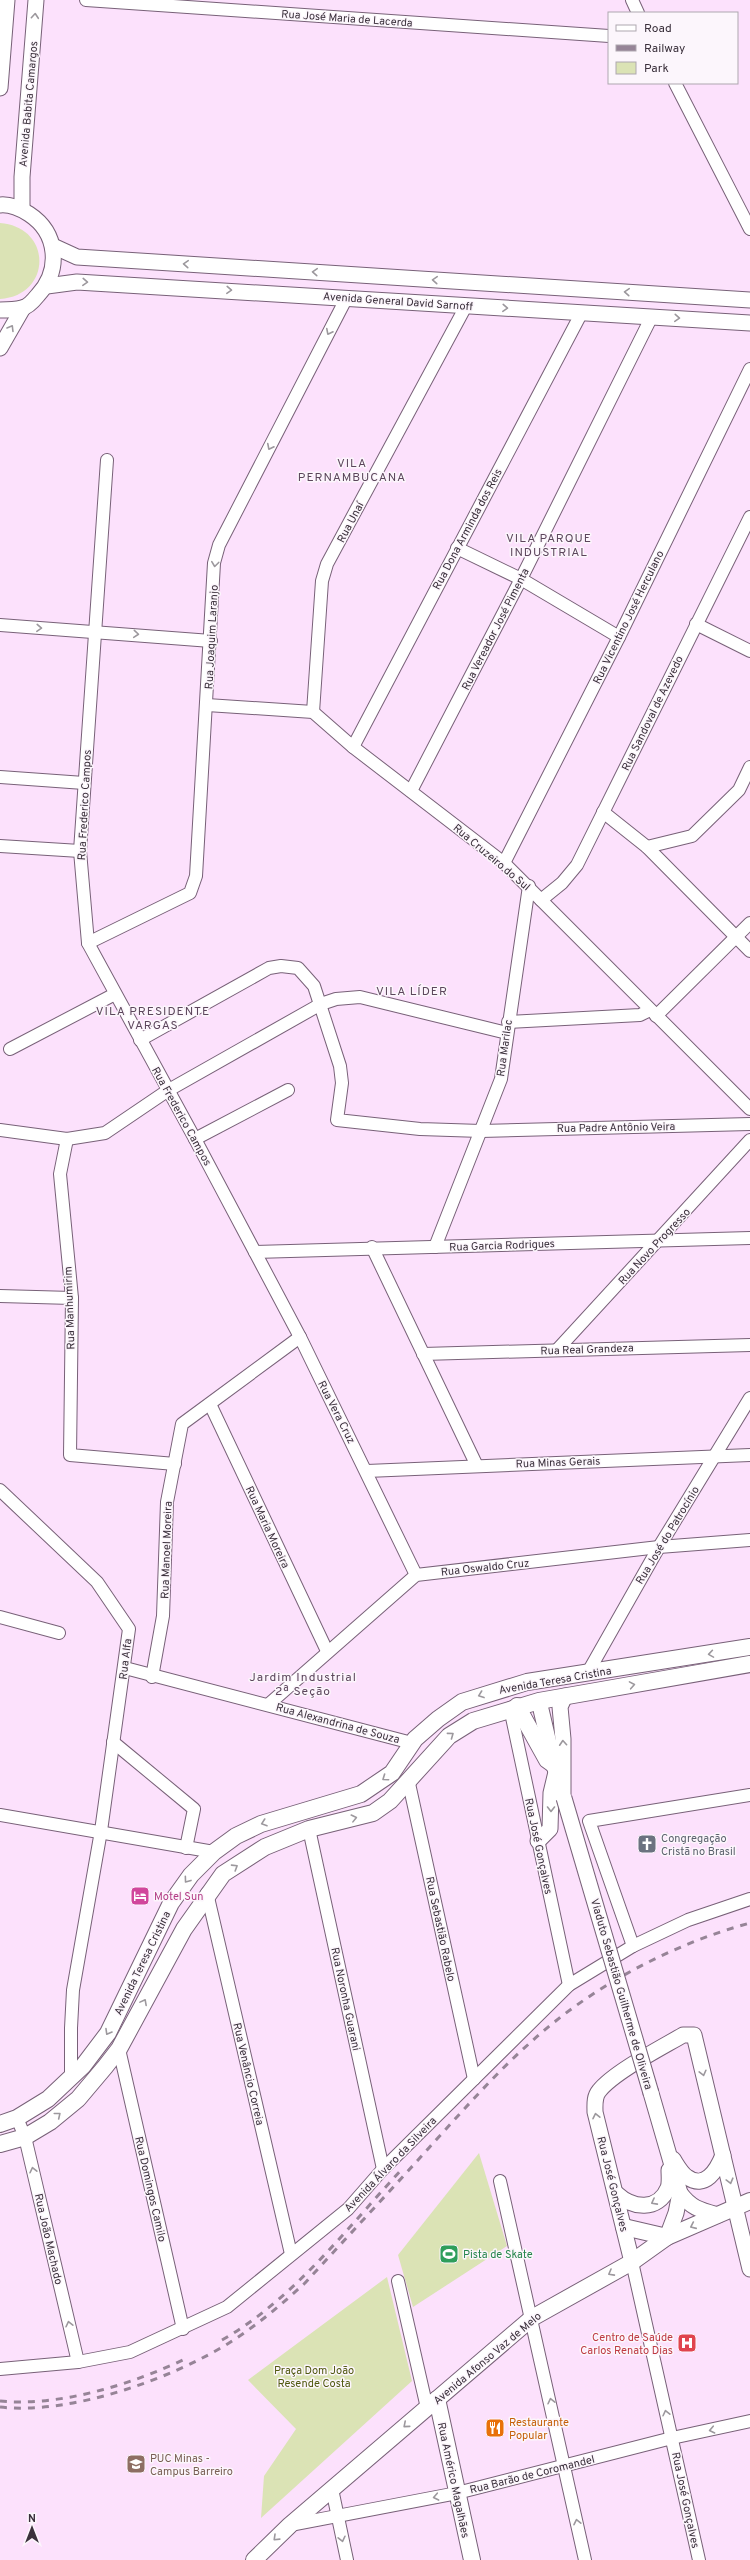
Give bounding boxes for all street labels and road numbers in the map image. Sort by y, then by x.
street label: Rua José Maria de Lacerda [281,7,413,31]
street label: Avenida Babita Camargos [17,41,41,168]
street label: Avenida General David Sarnoff [322,290,474,314]
street label: Rua Dona Arminda dos Reis [430,467,506,592]
street label: Rua Unaí [334,499,368,545]
street label: Rua Vicentino José Herculano [590,548,667,687]
street label: Rua Vereador José Pimenta [459,566,533,693]
street label: Rua Joaquim Laranjo [202,584,222,690]
street label: Rua Sandoval de Azevedo [619,654,687,773]
street label: Rua Frederico Campos [75,749,95,861]
street label: Rua Cruzeiro do Sul [450,821,533,894]
street label: Rua Marilac [494,1019,516,1078]
street label: Rua Frederico Campos [148,1065,214,1168]
street label: Rua Padre Antônio Veira [557,1120,676,1136]
street label: Rua Novo Progresso [616,1205,694,1288]
street label: Rua Garcia Rodrigues [449,1237,555,1255]
street label: Rua Manhumirim [62,1266,78,1350]
street label: Rua Real Grandeza [540,1341,634,1359]
street label: Rua Vera Cruz [314,1379,358,1446]
street label: Rua Minas Gerais [516,1455,601,1471]
street label: Rua Maria Moreira [242,1484,292,1571]
street label: Rua José do Patrocínio [633,1484,703,1587]
street label: Rua Manoel Moreira [158,1501,176,1599]
street label: Rua Oswaldo Cruz [440,1556,530,1580]
street label: Rua Alfa [117,1638,135,1680]
street label: Avenida Teresa Cristina [498,1664,613,1698]
street label: Rua Alexandrina de Souza [274,1701,401,1747]
street label: Rua José Gonçalves [521,1797,555,1896]
street label: Rua Sebastião Rabelo [422,1876,458,1983]
street label: Viaduto Sebastião Guilherme de Oliveira [587,1897,655,2092]
street label: Avenida Teresa Cristina [112,1909,174,2018]
street label: Rua Noronha Guarani [327,1946,363,2052]
street label: Rua Venâncio Correia [229,2022,267,2127]
street label: Avenida Álvaro da Silveira [341,2113,440,2215]
street label: Rua Domingos Camilo [131,2135,169,2243]
street label: Rua José Gonçalves [593,2135,631,2233]
street label: Rua João Machado [31,2192,65,2286]
street label: Avenida Afonso Vaz de Melo [431,2309,545,2408]
street label: Rua Américo Magalhães [434,2421,472,2539]
street label: Rua José Gonçalves [668,2451,702,2550]
street label: Rua Barão de Coromandel [468,2453,596,2497]

